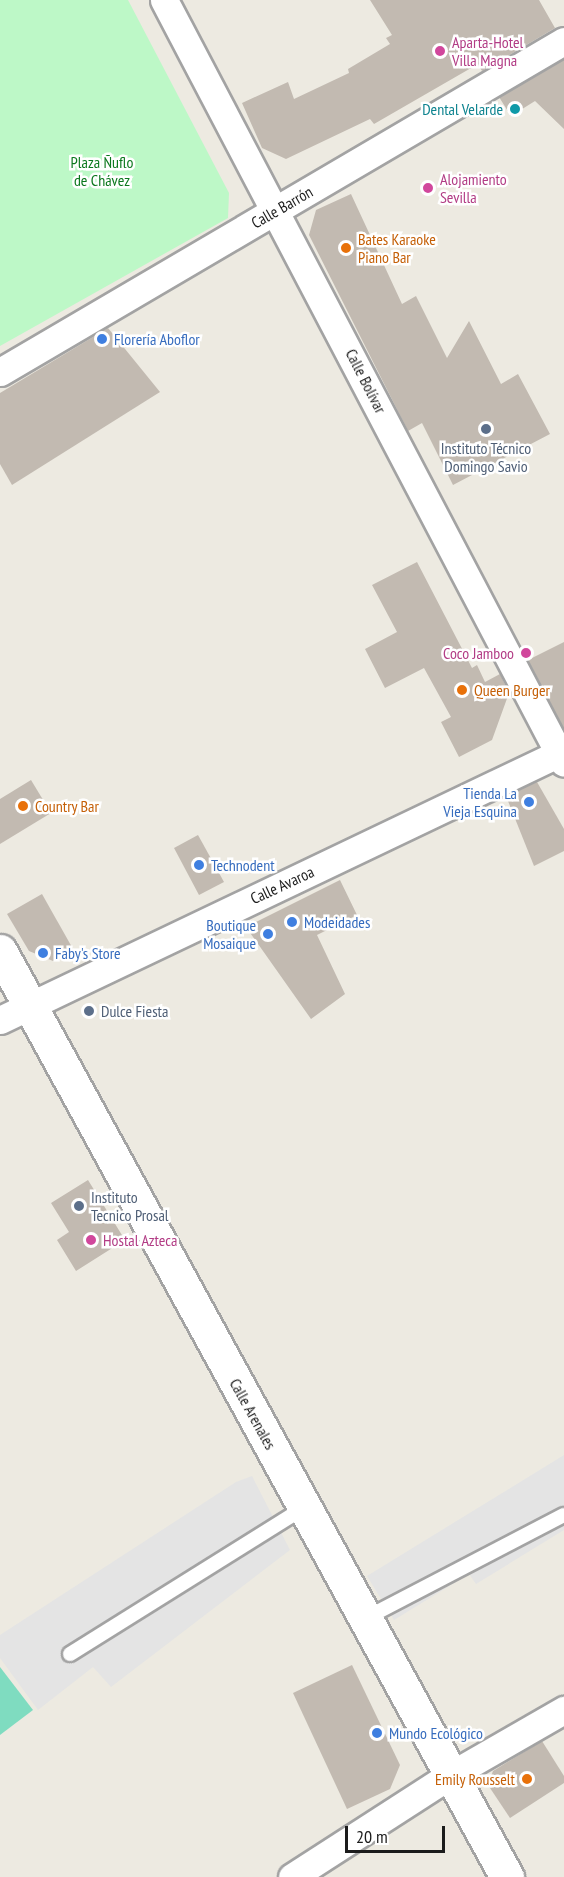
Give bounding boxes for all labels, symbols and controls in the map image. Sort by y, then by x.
place label: Aparta-Hotel Villa Magna [452,32,523,70]
marker: Aparta-Hotel Villa Magna [433,44,447,58]
place label: Dental Velarde [422,99,503,119]
marker: Dental Velarde [508,102,522,116]
park label: Plaza Ñuflo de Chávez [71,152,133,190]
place label: Alojamiento Sevilla [440,169,507,207]
marker: Alojamiento Sevilla [421,181,435,195]
street label: Calle Barrón [248,182,316,232]
place label: Bates Karaoke Piano Bar [358,229,436,267]
marker: Bates Karaoke Piano Bar [339,241,353,255]
place label: Florería Aboflor [114,329,200,349]
marker: Florería Aboflor [95,332,109,346]
street label: Calle Bolívar [342,346,390,416]
marker: Instituto Técnico Domingo Savio [479,422,493,436]
place label: Instituto Técnico Domingo Savio [441,438,531,476]
place label: Coco Jamboo [443,643,514,663]
marker: Coco Jamboo [519,646,533,660]
place label: Queen Burger [474,680,550,700]
marker: Queen Burger [455,683,469,697]
place label: Tienda La Vieja Esquina [443,783,517,821]
marker: Tienda La Vieja Esquina [522,795,536,809]
place label: Country Bar [35,796,99,816]
marker: Country Bar [16,799,30,813]
place label: Technodent [211,855,275,875]
marker: Technodent [192,858,206,872]
street label: Calle Avaroa [247,862,317,908]
place label: Modeidades [304,912,370,932]
place label: Boutique Mosaique [203,915,256,953]
marker: Modeidades [285,915,299,929]
marker: Boutique Mosaique [261,927,275,941]
place label: Faby's Store [55,943,121,963]
marker: Faby's Store [36,946,50,960]
place label: Dulce Fiesta [101,1001,168,1021]
marker: Dulce Fiesta [82,1004,96,1018]
place label: Instituto Tecnico Prosal [91,1187,169,1225]
marker: Instituto Tecnico Prosal [72,1199,86,1213]
place label: Hostal Azteca [103,1230,178,1250]
marker: Hostal Azteca [84,1233,98,1247]
street label: Calle Arenales [226,1375,280,1453]
place label: Mundo Ecológico [389,1723,483,1743]
marker: Mundo Ecológico [370,1726,384,1740]
place label: Emily Rousselt [435,1769,515,1789]
marker: Emily Rousselt [520,1772,534,1786]
scale bar [348,1814,448,1852]
text: 20 m [356,1825,388,1848]

